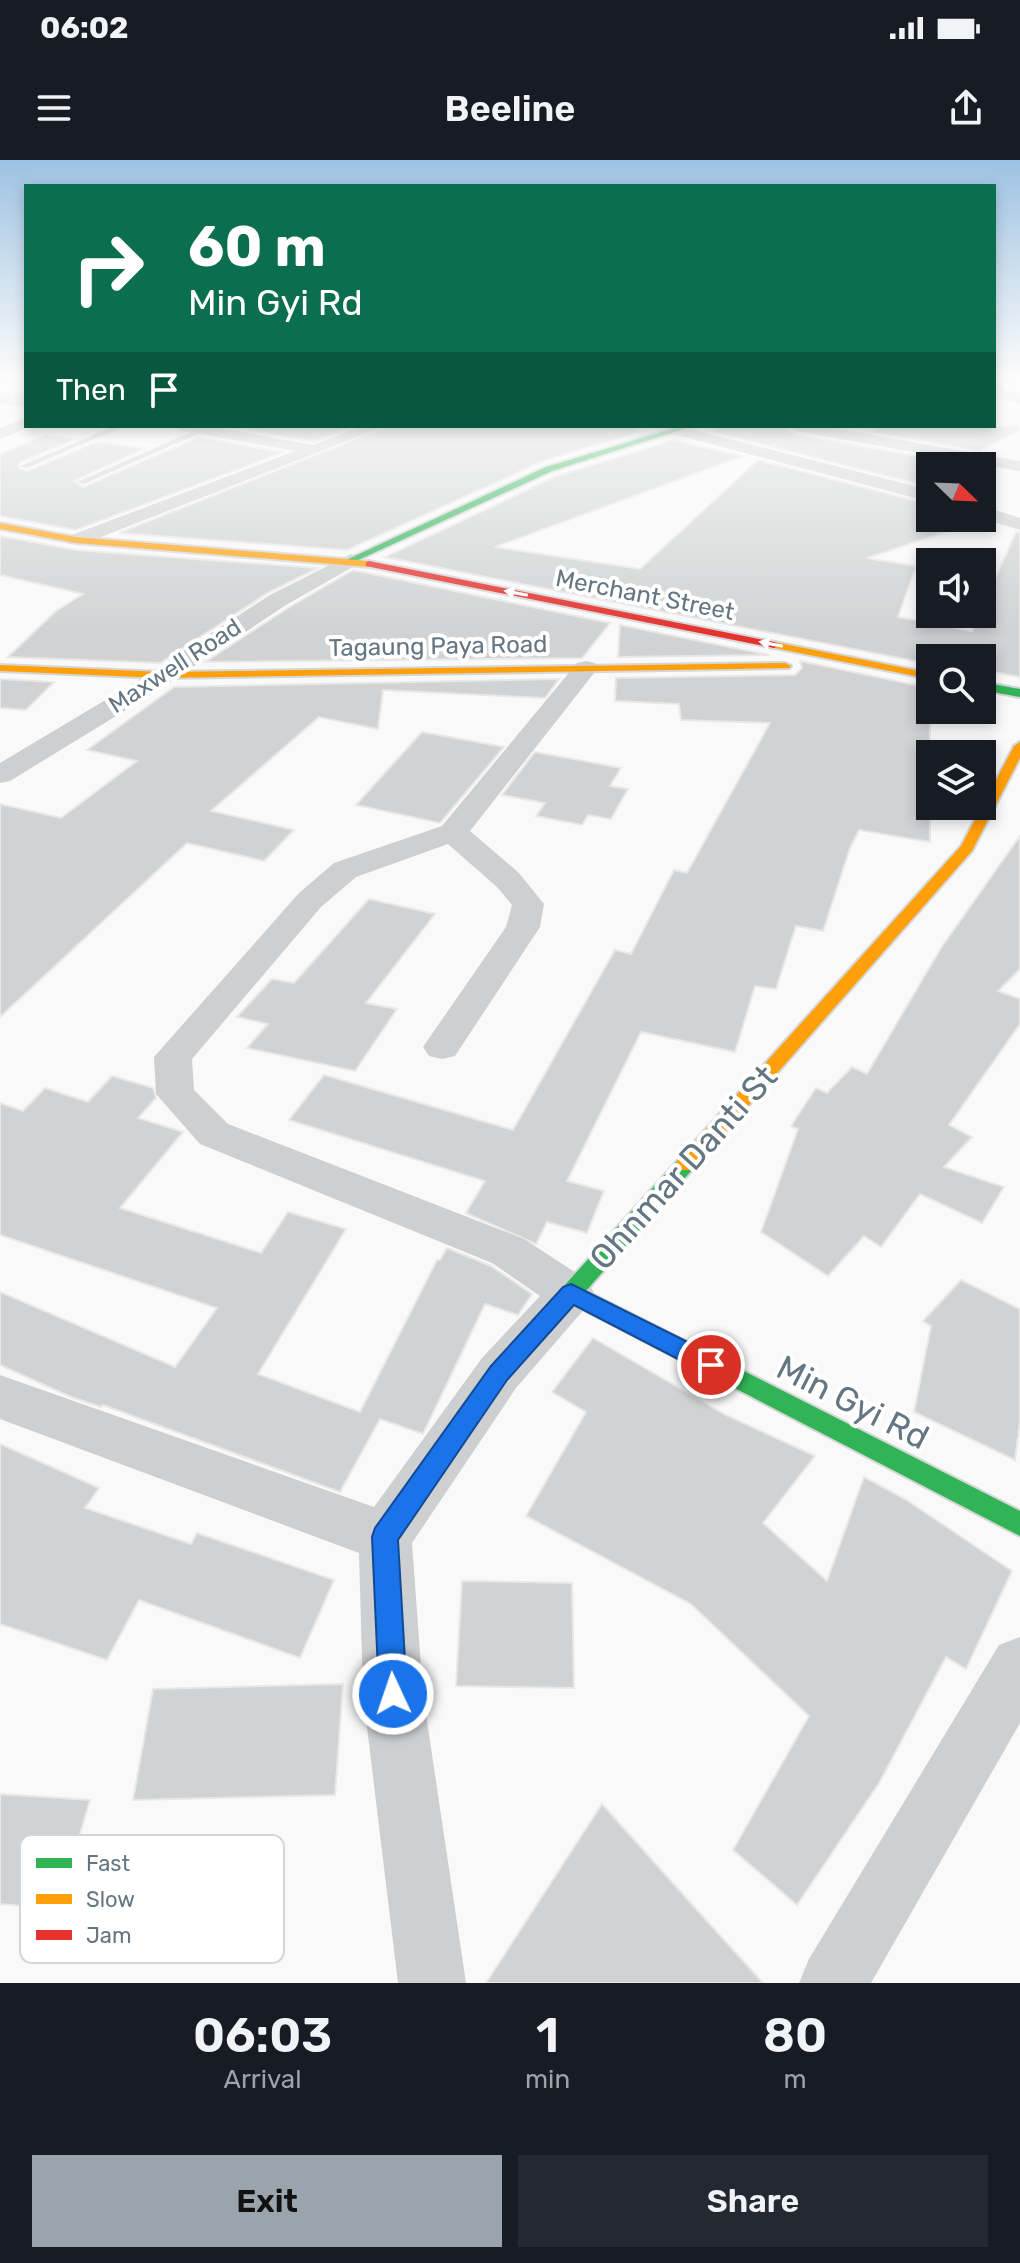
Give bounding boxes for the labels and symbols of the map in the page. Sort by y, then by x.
north arrow [916,452,996,532]
street label: Merchant Street [553,564,737,626]
one-way arrow [503,587,528,599]
street label: Maxwell Road [104,613,246,719]
street label: Tagaung Paya Road [328,630,548,662]
one-way arrow [758,638,783,650]
street label: Ohnmar Danti St [581,1057,786,1278]
pin [677,1331,745,1399]
street label: Min Gyi Rd [770,1347,936,1458]
position arrow [351,1652,435,1736]
legend [20,1835,284,1963]
text: Fast [86,1850,131,1877]
text: Slow [86,1886,135,1913]
text: Jam [86,1922,132,1949]

